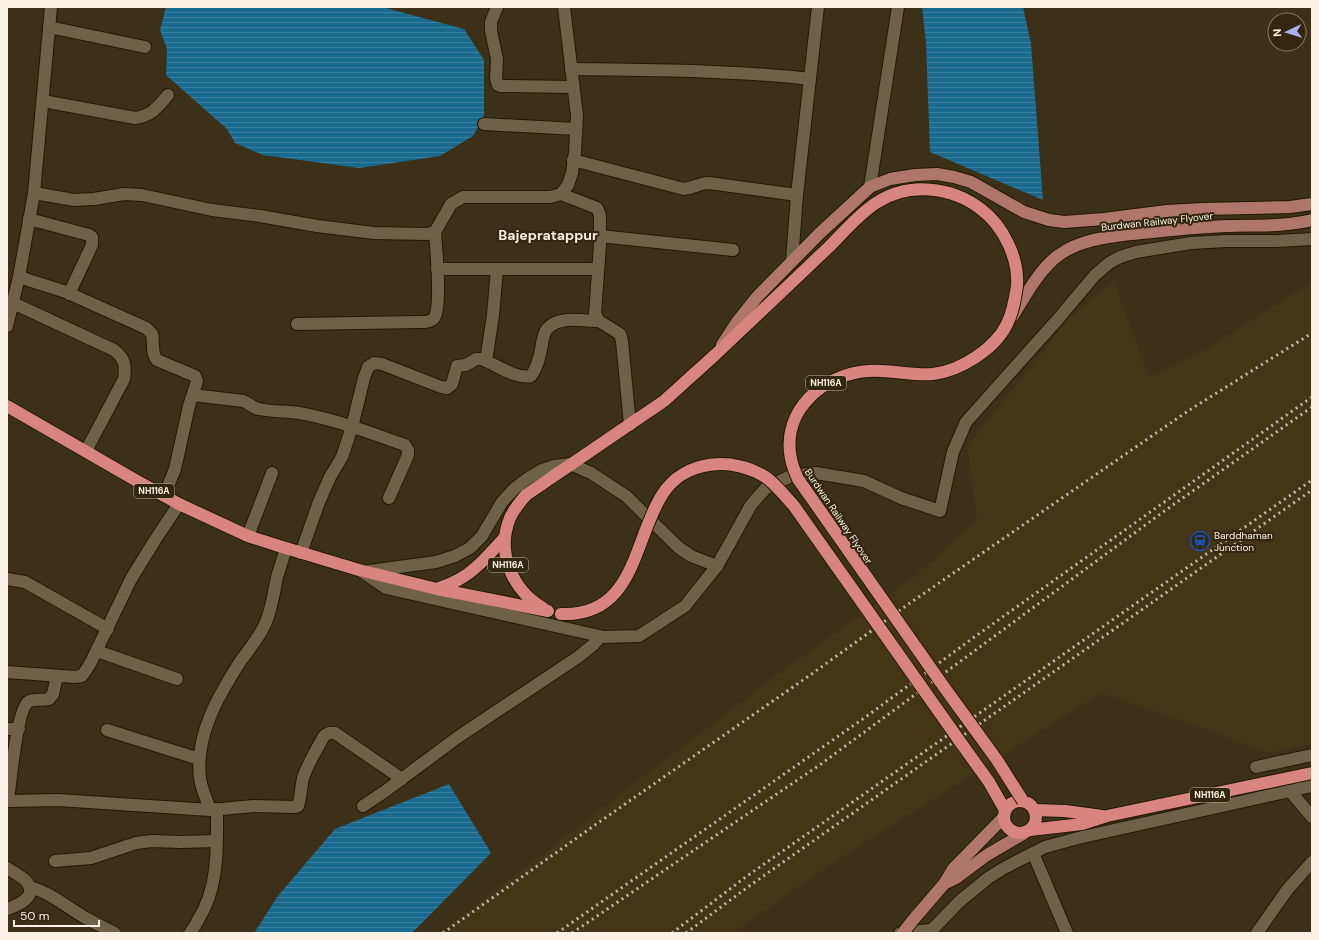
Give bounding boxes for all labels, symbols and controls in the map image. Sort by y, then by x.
north arrow [1267,12,1307,52]
text: N [1270,28,1284,37]
street label: Burdwan Railway Flyover [1100,209,1214,234]
district label: Bajepratappur [498,226,598,244]
road number: NH116A [806,376,846,390]
street label: Burdwan Railway Flyover [802,466,876,567]
road number: NH116A [134,484,174,498]
place label: Barddhaman Junction [1214,529,1273,554]
station icon: Barddhaman Junction [1189,530,1211,552]
road number: NH116A [488,558,528,572]
road number: NH116A [1190,788,1230,802]
scale bar [14,902,99,928]
text: 50 m [20,908,49,924]

